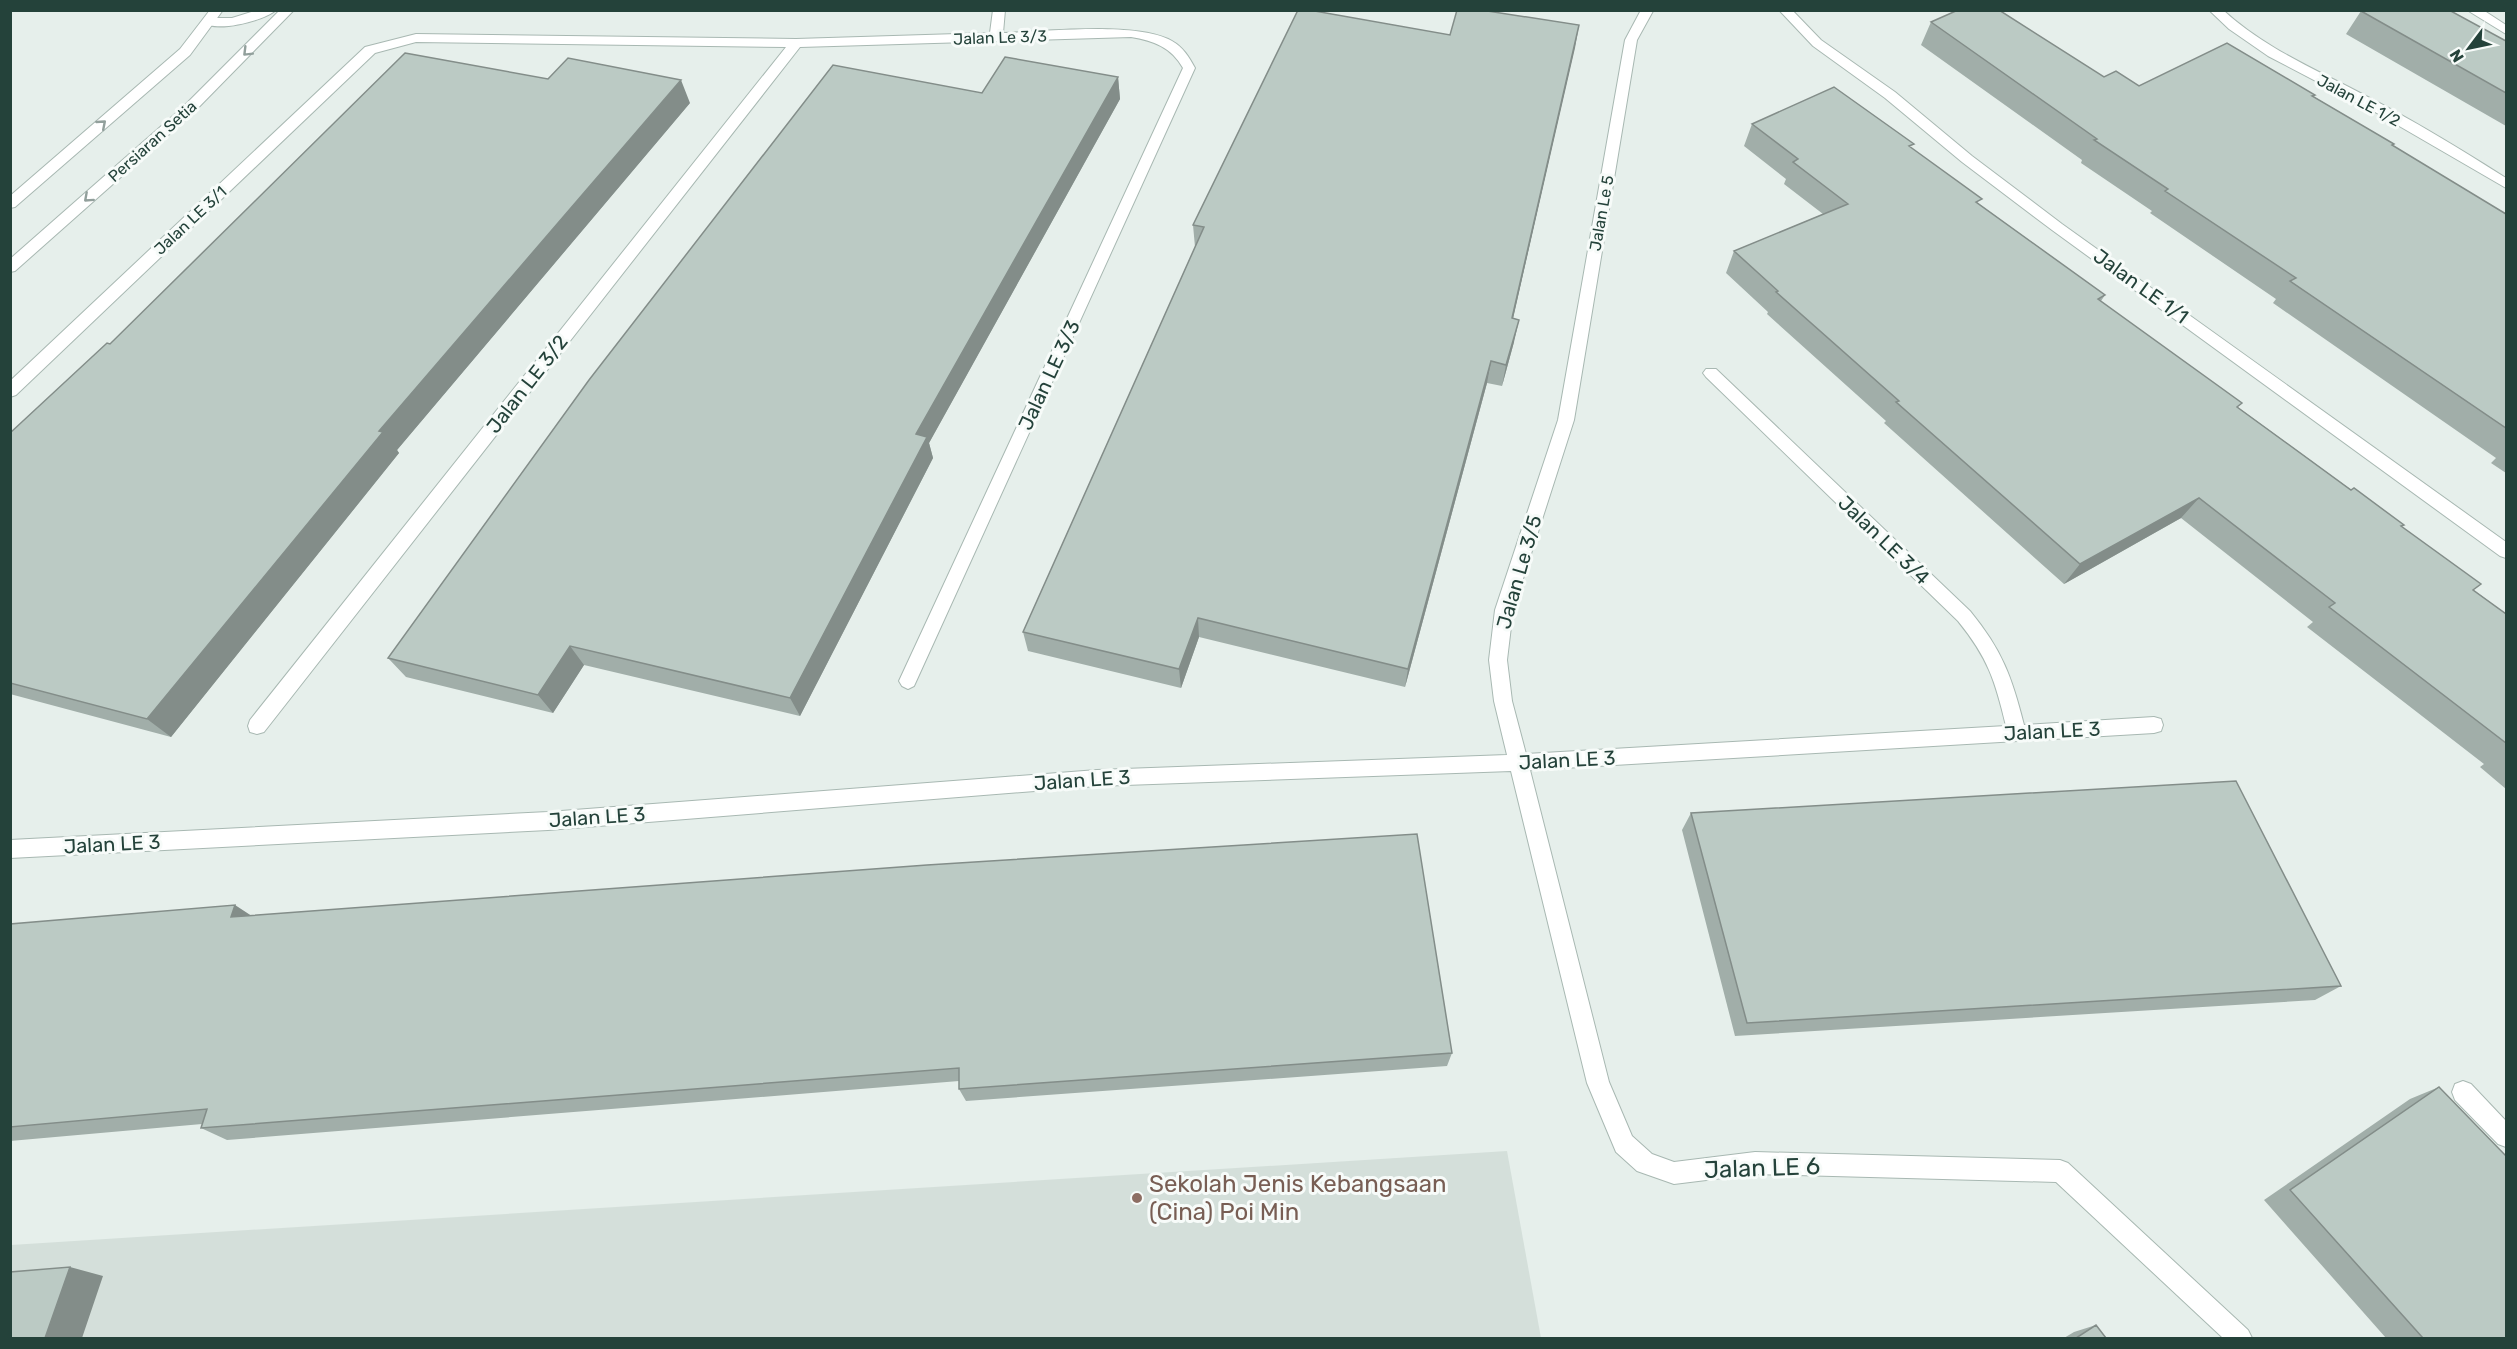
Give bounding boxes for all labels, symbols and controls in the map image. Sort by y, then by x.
north arrow [2439,18,2499,78]
street label: Jalan Le 3/3 [953,26,1047,49]
one-way arrow [243,46,254,56]
text: N [2446,46,2468,66]
street label: Jalan LE 1/2 [2314,71,2404,130]
street label: Persiaran Setia [104,97,200,186]
one-way arrow [95,120,106,131]
street label: Jalan Le 5 [1585,174,1617,252]
street label: Jalan LE 3/1 [150,182,230,259]
one-way arrow [84,191,94,202]
street label: Jalan LE 1/1 [2089,244,2193,328]
street label: Jalan LE 3/3 [1013,316,1085,434]
street label: Jalan LE 3/2 [481,330,573,438]
street label: Jalan LE 3/4 [1833,490,1935,590]
street label: Jalan Le 3/5 [1491,512,1547,632]
street label: Jalan LE 3 [2003,716,2101,746]
street label: Jalan LE 3 [1518,745,1616,775]
street label: Jalan LE 3 [1033,765,1131,795]
street label: Jalan LE 3 [548,802,646,832]
street label: Jalan LE 3 [63,829,161,859]
street label: Jalan LE 6 [1703,1152,1821,1184]
place label: Sekolah Jenis Kebangsaan (Cina) Poi Min [1149,1170,1446,1226]
marker: Sekolah Jenis Kebangsaan (Cina) Poi Min [1130,1191,1144,1205]

